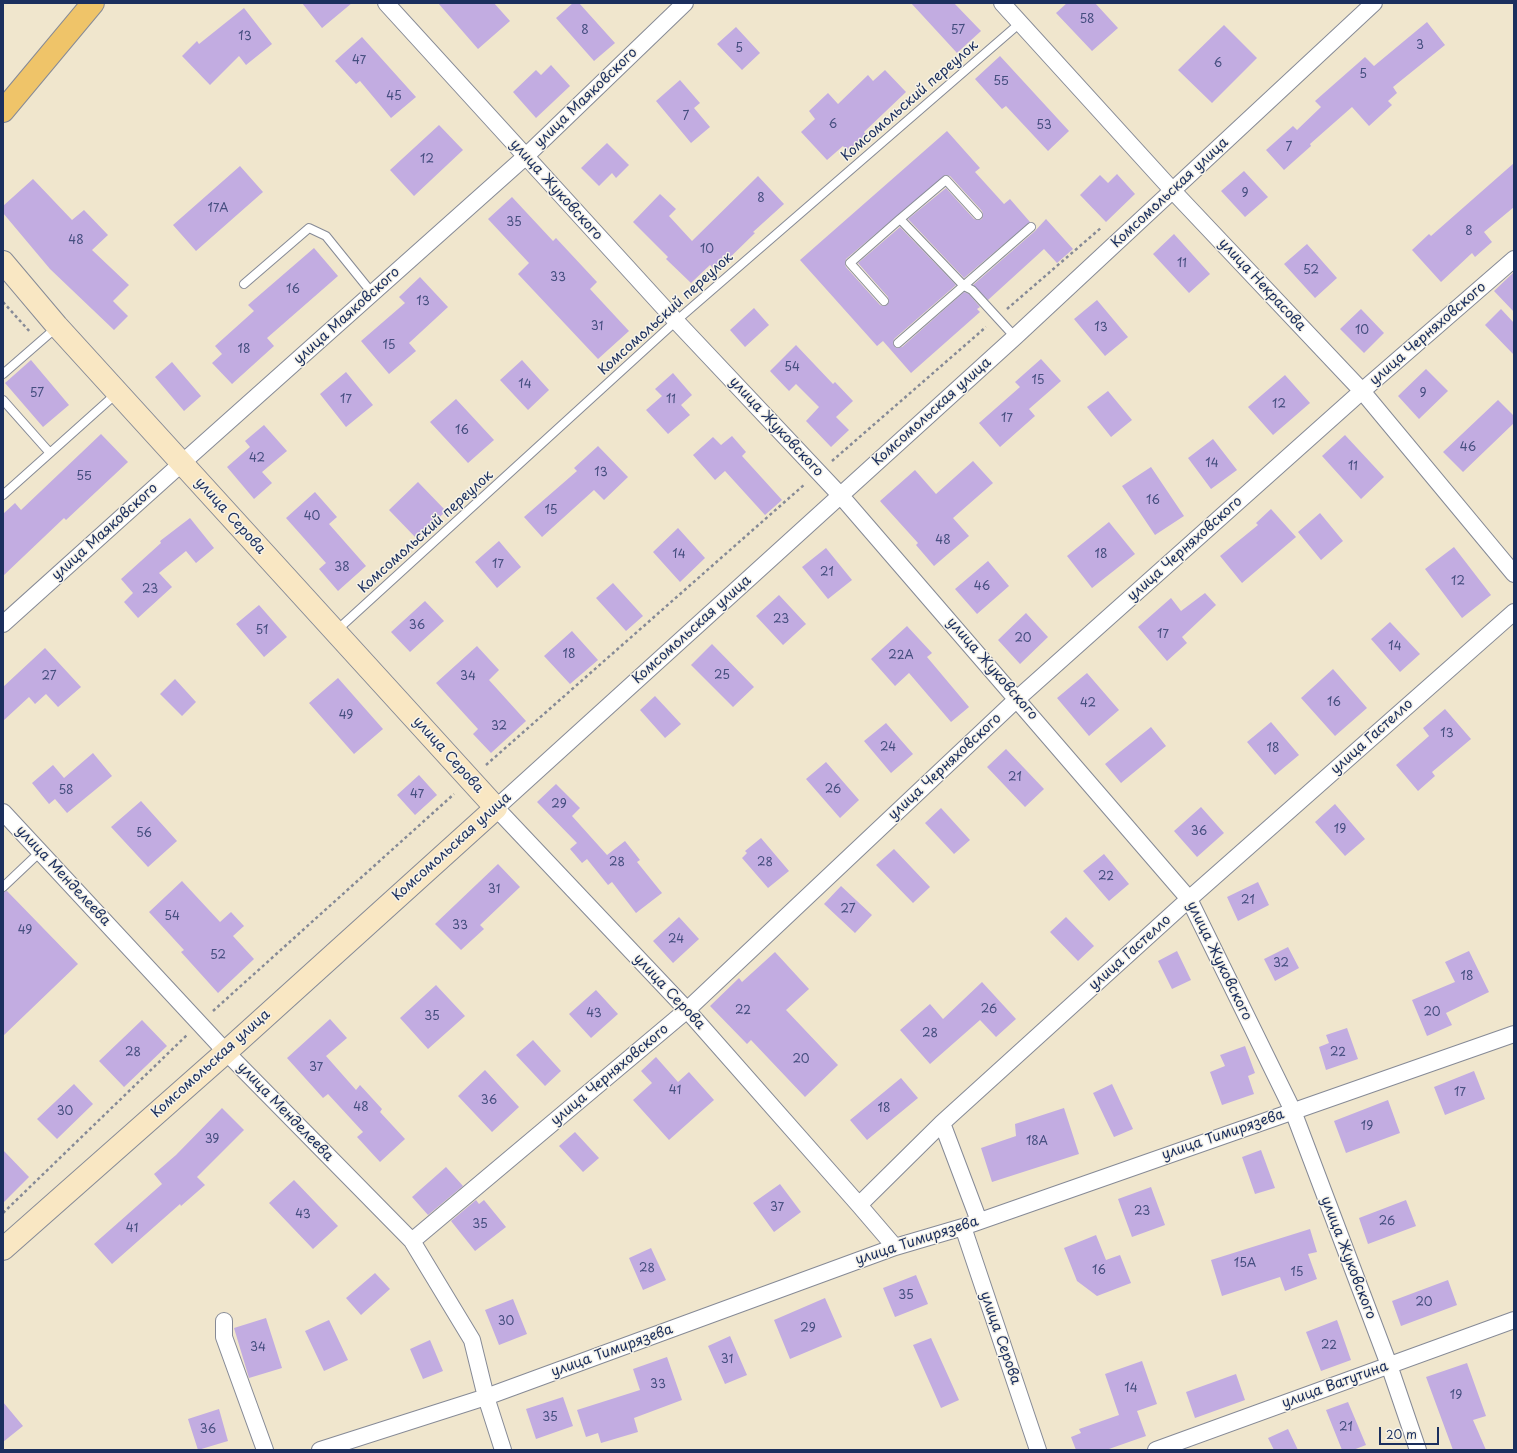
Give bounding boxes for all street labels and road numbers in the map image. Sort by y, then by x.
street label: Комсомольский переулок [838,37,982,165]
street label: улица Маяковского [531,44,641,152]
street label: Комсомольская улица [1108,134,1232,252]
street label: улица Жуковского [506,136,606,244]
street label: улица Некрасова [1215,235,1309,335]
street label: Комсомольский переулок [595,249,737,379]
street label: улица Маяковского [290,264,404,368]
street label: улица Черняховского [1366,279,1490,389]
street label: Комсомольская улица [869,354,995,470]
street label: улица Жуковского [725,374,827,480]
street label: Комсомольский переулок [355,467,497,597]
street label: улица Серова [191,474,269,558]
street label: улица Маяковского [48,480,162,584]
street label: улица Черняховского [1124,493,1246,605]
street label: Комсомольская улица [629,572,755,688]
street label: улица Жуковского [943,614,1041,724]
street label: улица Гастелло [1328,696,1416,778]
street label: улица Черняховского [885,710,1005,824]
street label: улица Серова [409,713,487,797]
street label: Комсомольская улица [389,789,515,905]
street label: улица Менделеева [12,822,114,930]
street label: улица Жуковского [1183,899,1255,1023]
street label: улица Гастелло [1086,912,1174,994]
street label: улица Серова [630,951,708,1033]
street label: Комсомольская улица [148,1006,274,1122]
street label: улица Черняховского [548,1021,672,1129]
street label: улица Менделеева [233,1059,337,1165]
street label: улица Тимирязева [1160,1106,1286,1164]
street label: улица Жуковского [1317,1194,1379,1322]
street label: улица Тимирязева [853,1213,981,1269]
street label: улица Серова [976,1289,1024,1387]
street label: улица Тимирязева [549,1321,675,1381]
street label: улица Ватутина [1280,1358,1390,1412]

